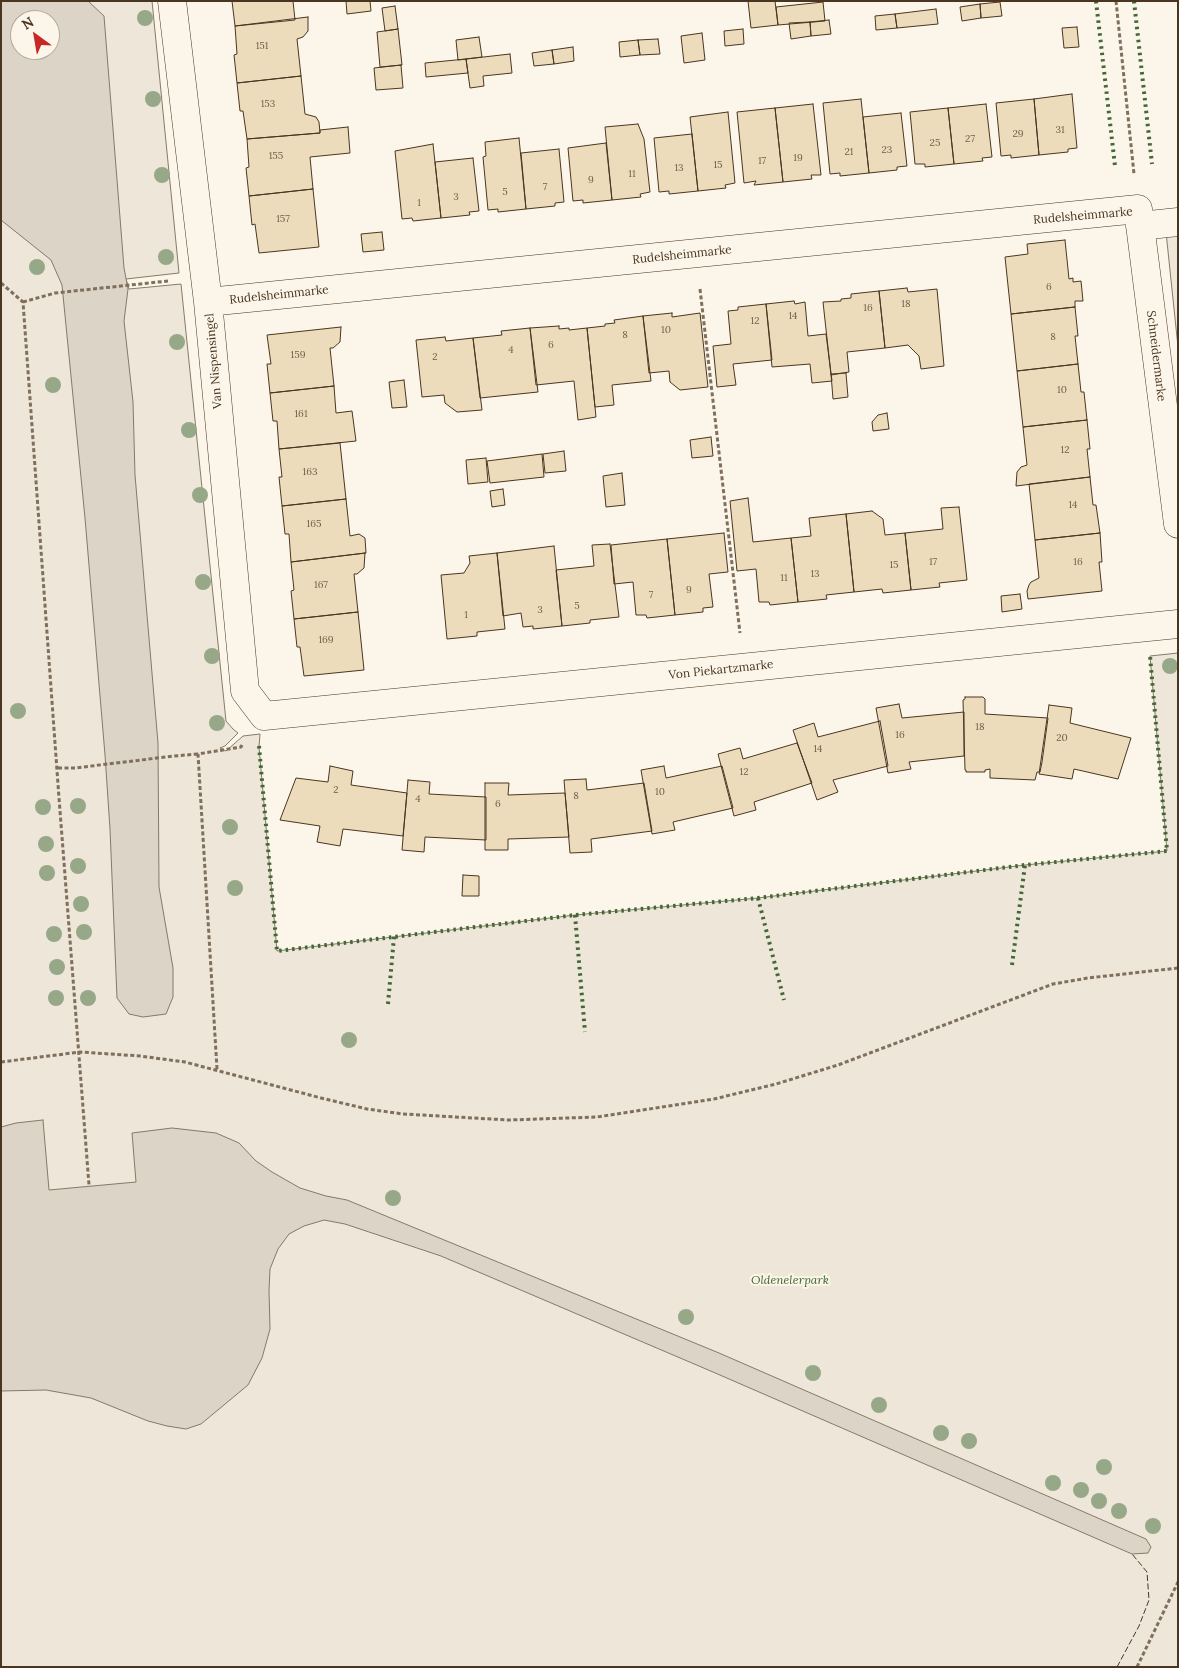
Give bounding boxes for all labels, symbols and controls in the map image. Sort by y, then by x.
north arrow [10,10,60,60]
text: N [18,13,37,34]
house number: 151 [256,40,268,52]
house number: 153 [261,98,275,110]
house number: 31 [1055,124,1065,136]
house number: 29 [1012,128,1024,140]
house number: 27 [965,133,975,145]
house number: 25 [930,137,940,149]
house number: 23 [882,144,892,156]
house number: 21 [844,146,854,158]
house number: 155 [269,150,283,162]
house number: 19 [793,152,803,164]
house number: 17 [758,155,766,167]
house number: 15 [713,159,723,171]
house number: 13 [674,162,684,174]
house number: 11 [628,168,636,180]
house number: 9 [588,174,594,186]
house number: 7 [543,181,547,193]
house number: 5 [502,186,508,198]
house number: 3 [453,191,459,203]
house number: 1 [417,197,421,209]
street label: Rudelsheimmarke [1033,204,1133,228]
house number: 157 [276,213,290,225]
street label: Rudelsheimmarke [632,243,732,267]
house number: 6 [1046,281,1052,293]
street label: Rudelsheimmarke [229,283,329,307]
house number: 18 [901,298,911,310]
house number: 16 [863,302,873,314]
house number: 14 [788,310,798,322]
street label: Schneidermarke [1143,310,1169,402]
street label: Van Nispensingel [203,313,225,409]
house number: 12 [750,315,760,327]
house number: 10 [661,324,671,336]
house number: 8 [622,329,628,341]
house number: 8 [1050,331,1056,343]
house number: 6 [548,339,554,351]
house number: 4 [508,344,514,356]
house number: 159 [291,349,305,361]
house number: 2 [432,351,438,363]
house number: 10 [1057,384,1067,396]
house number: 161 [294,408,308,420]
house number: 12 [1060,444,1070,456]
house number: 163 [303,466,317,478]
house number: 14 [1068,499,1078,511]
house number: 165 [307,518,321,530]
house number: 17 [929,556,937,568]
house number: 16 [1073,556,1083,568]
house number: 15 [889,559,899,571]
house number: 13 [810,568,820,580]
house number: 11 [780,572,788,584]
house number: 167 [314,579,328,591]
house number: 9 [686,584,692,596]
house number: 7 [649,589,653,601]
house number: 5 [574,600,580,612]
house number: 3 [537,604,543,616]
house number: 1 [464,609,468,621]
house number: 169 [318,634,334,646]
street label: Von Piekartzmarke [668,657,774,683]
house number: 18 [975,721,985,733]
house number: 16 [895,729,905,741]
house number: 20 [1056,732,1068,744]
house number: 14 [813,743,823,755]
house number: 12 [739,766,749,778]
house number: 2 [333,784,339,796]
house number: 10 [655,786,665,798]
house number: 8 [573,790,579,802]
house number: 4 [415,793,421,805]
house number: 6 [495,798,501,810]
park label: Oldenelerpark [751,1274,829,1288]

